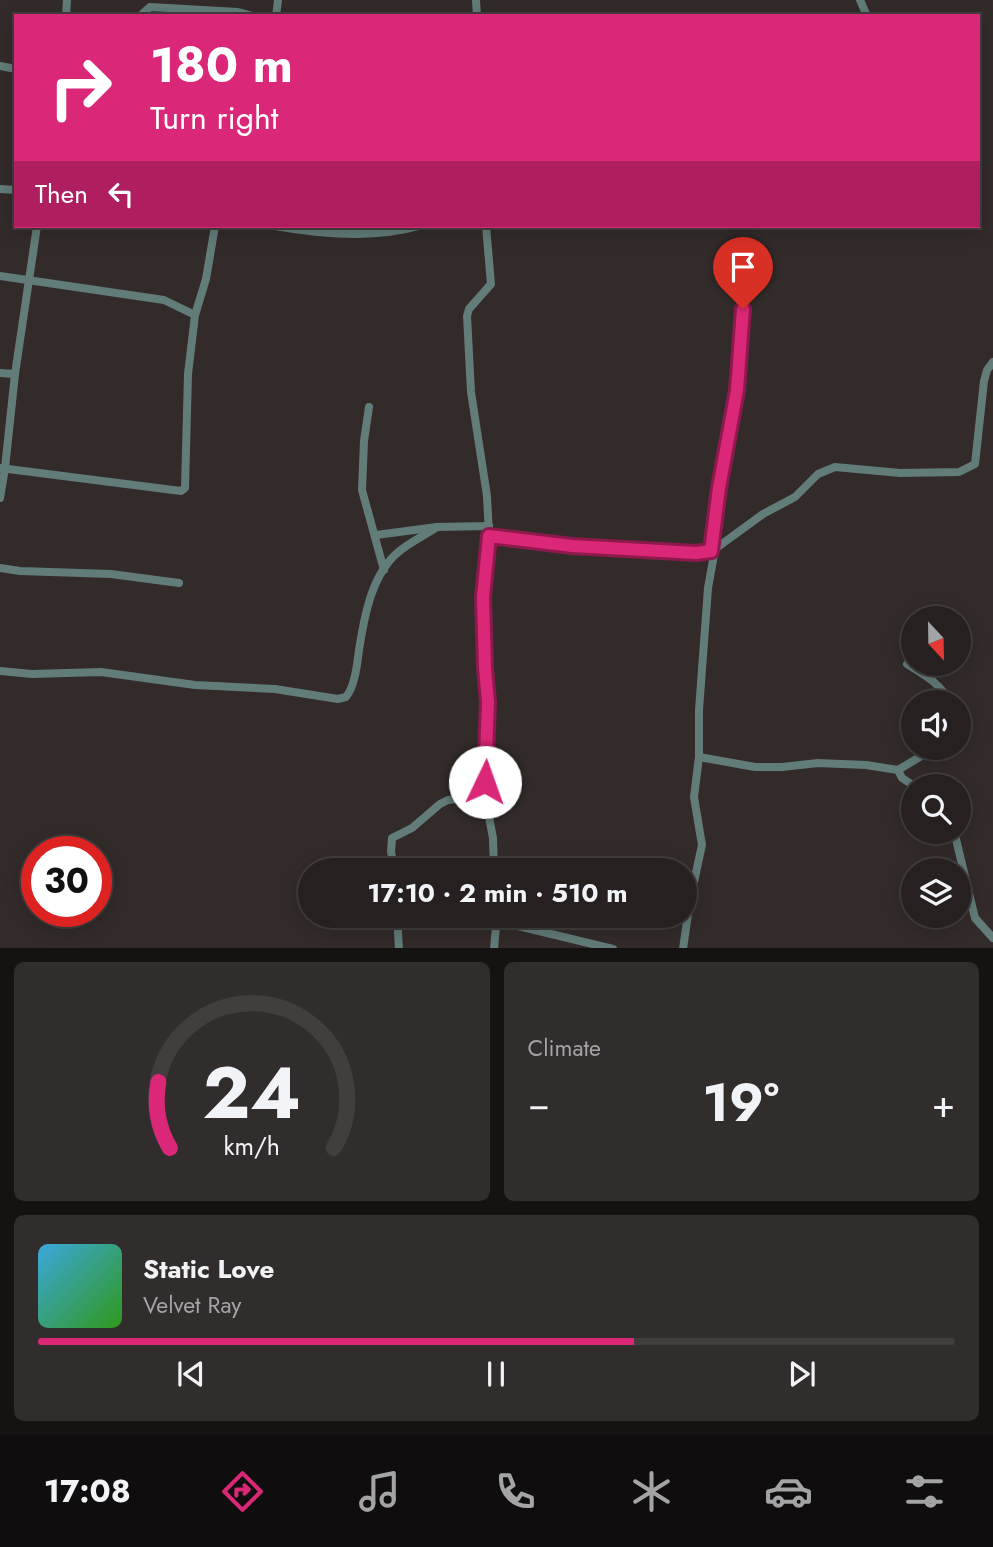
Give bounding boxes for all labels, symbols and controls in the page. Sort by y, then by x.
text: 180 m [150,30,293,100]
icon: right [35,42,126,133]
text: Turn right [150,95,279,141]
text: Then [35,175,88,213]
icon: left [102,175,140,213]
pin [713,237,773,309]
icon: arrive [724,248,762,286]
north arrow [901,606,971,676]
map controls [901,606,971,928]
button: sound [901,690,971,760]
position arrow [448,745,522,819]
button: search [901,774,971,844]
speed limit sign: 30 [21,836,112,927]
button: layers [901,858,971,928]
text: 17:10 · 2 min · 510 m [367,874,628,912]
text: Climate [528,1031,601,1065]
text: 24 [202,1040,301,1145]
text: 19° [702,1065,779,1141]
text: − [528,1076,550,1131]
text: + [932,1076,955,1131]
text: km/h [223,1127,280,1163]
text: Static Love [143,1250,275,1288]
text: Velvet Ray [143,1288,241,1322]
icon: previous [172,1355,210,1393]
icon: pause [477,1355,515,1393]
icon: next [783,1355,821,1393]
icon: directions [218,1467,267,1516]
icon: music [355,1467,404,1516]
icon: phone [491,1467,540,1516]
icon: climate [627,1467,676,1516]
icon: car [764,1467,813,1516]
icon: filters [900,1467,949,1516]
text: 17:08 [44,1468,131,1514]

